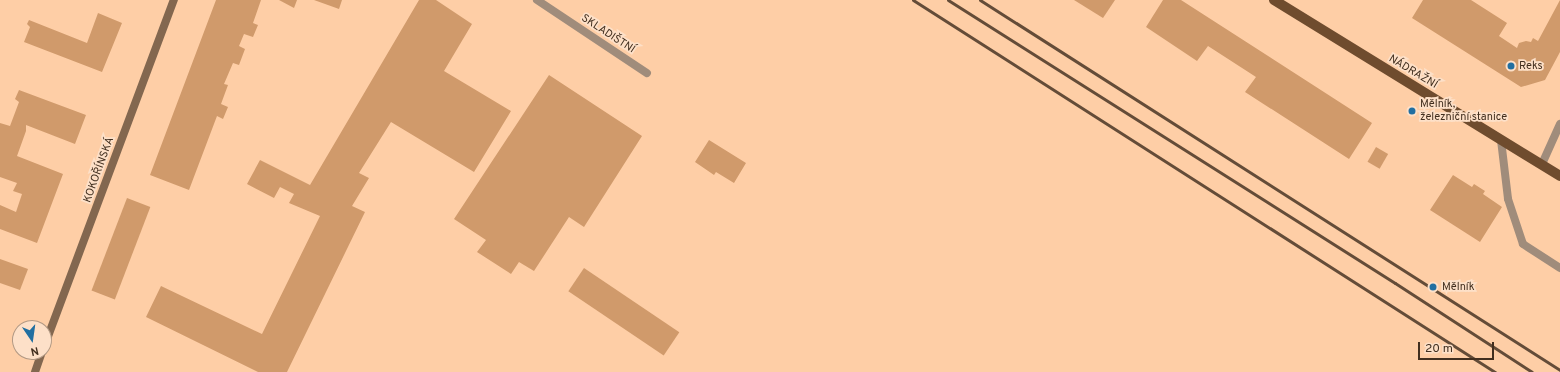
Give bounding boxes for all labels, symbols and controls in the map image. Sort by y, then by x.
street label: SKLADIŠTNÍ [579,12,637,56]
street label: NÁDRAŽNÍ [1386,52,1440,92]
place label: Reks [1519,59,1543,73]
marker: Reks [1506,61,1516,71]
place label: Mělník, železniční stanice [1420,98,1507,124]
marker: Mělník, železniční stanice [1407,106,1417,116]
street label: KOKOŘÍNSKÁ [81,135,117,205]
place label: Mělník [1442,280,1474,294]
marker: Mělník [1427,281,1439,293]
north arrow [12,320,52,360]
scale bar [1420,334,1496,360]
text: 20 m [1425,341,1453,357]
text: N [29,343,40,358]

